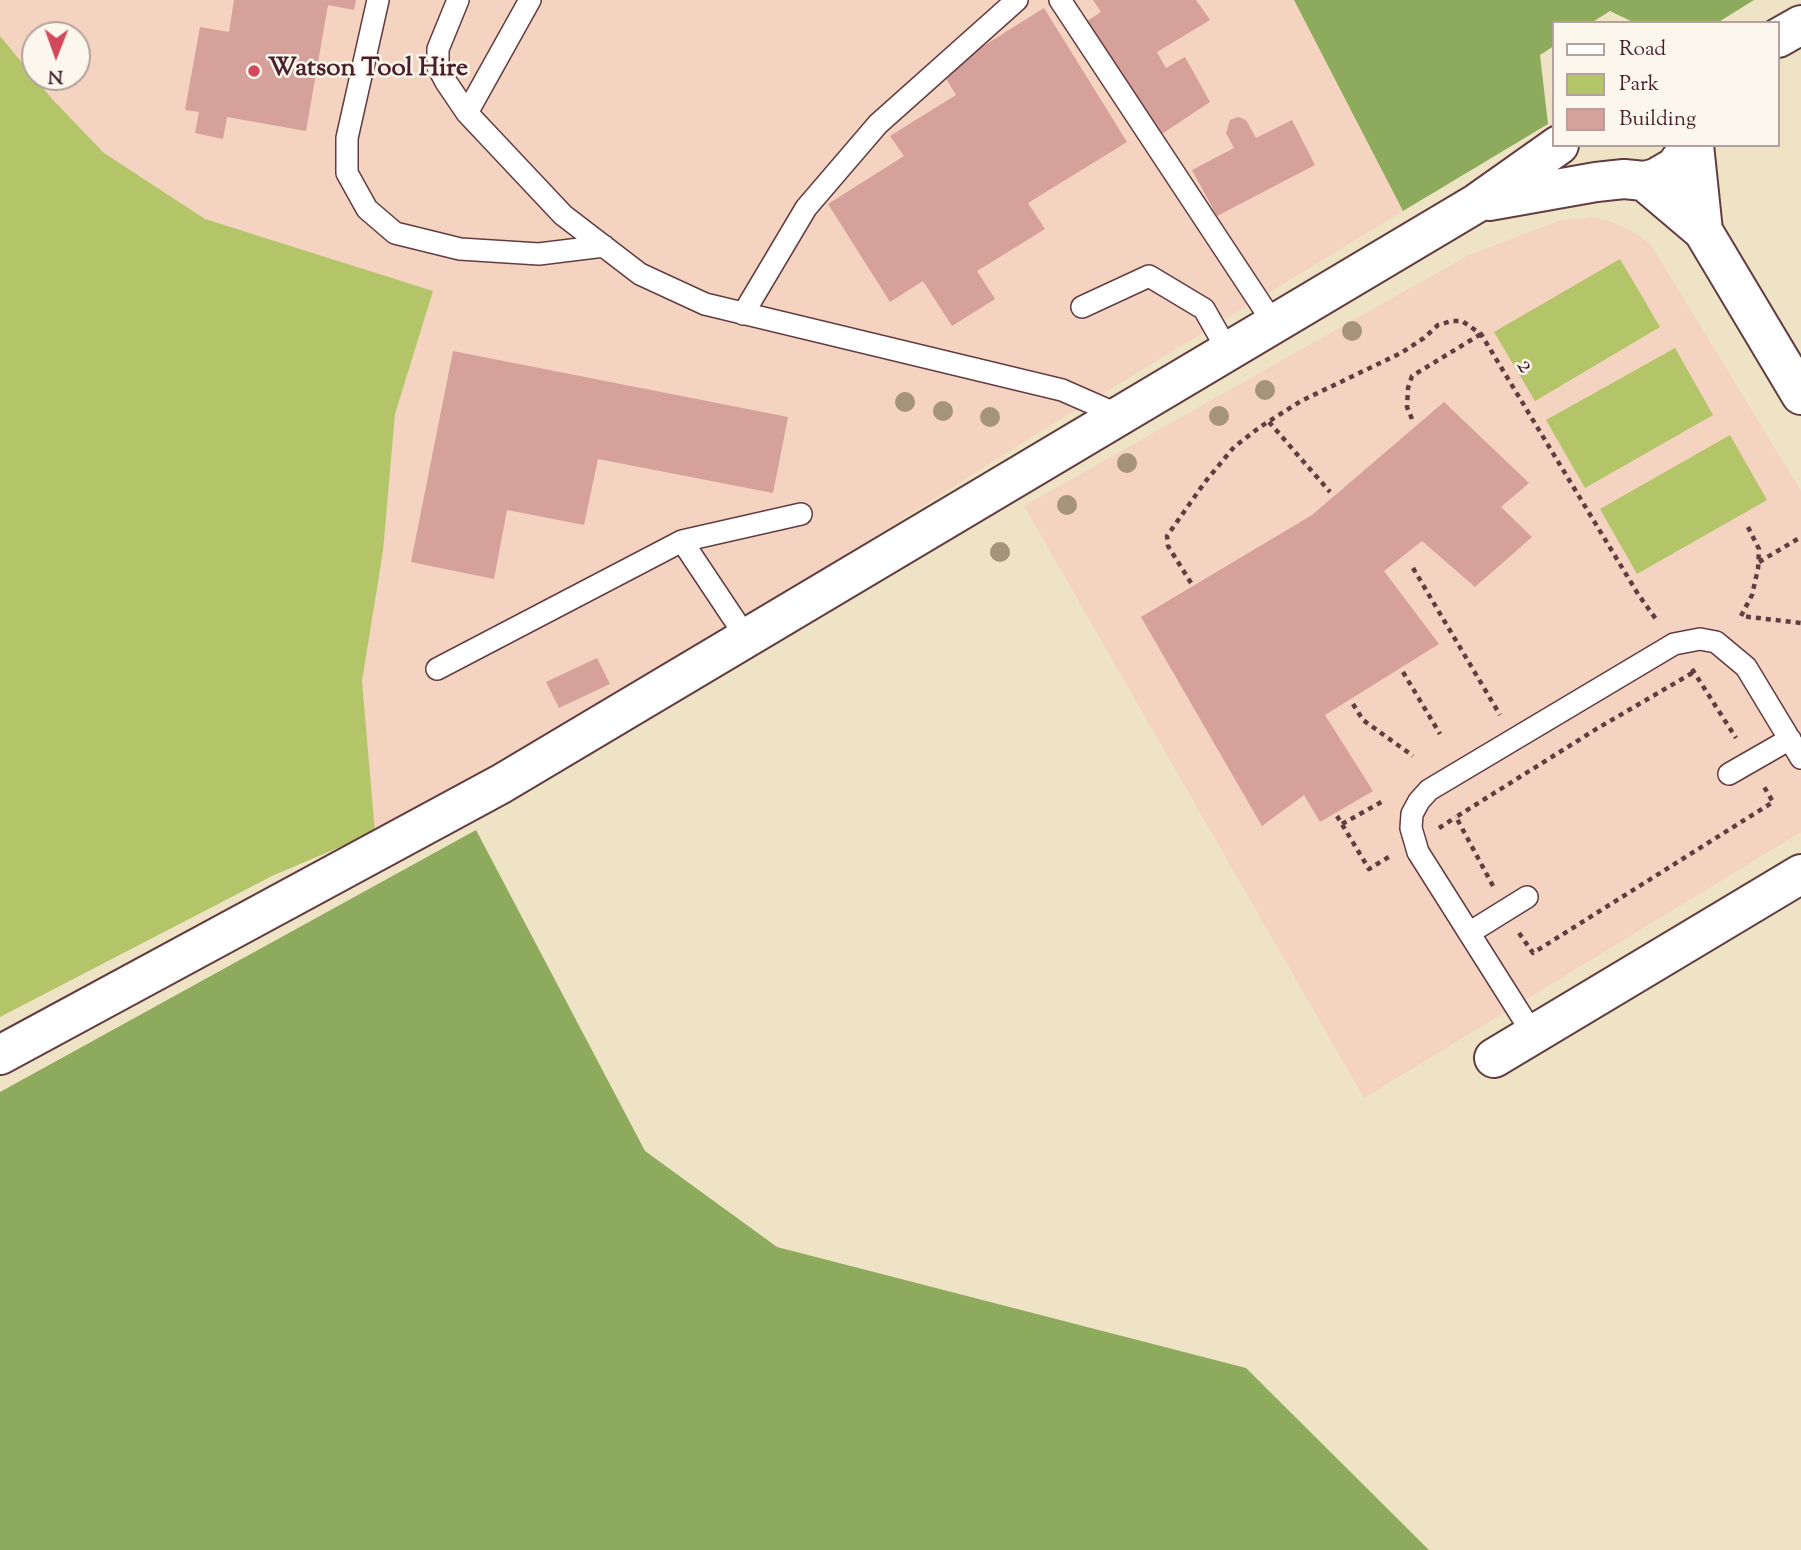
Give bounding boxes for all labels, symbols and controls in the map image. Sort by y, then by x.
north arrow [21,21,91,91]
legend [1552,21,1780,147]
text: Road [1619,35,1666,65]
place label: Watson Tool Hire [268,55,468,87]
text: N [48,62,63,89]
marker: Watson Tool Hire [246,63,262,79]
text: Park [1619,70,1659,100]
text: Building [1619,105,1696,135]
street label: 2 [1506,354,1540,380]

